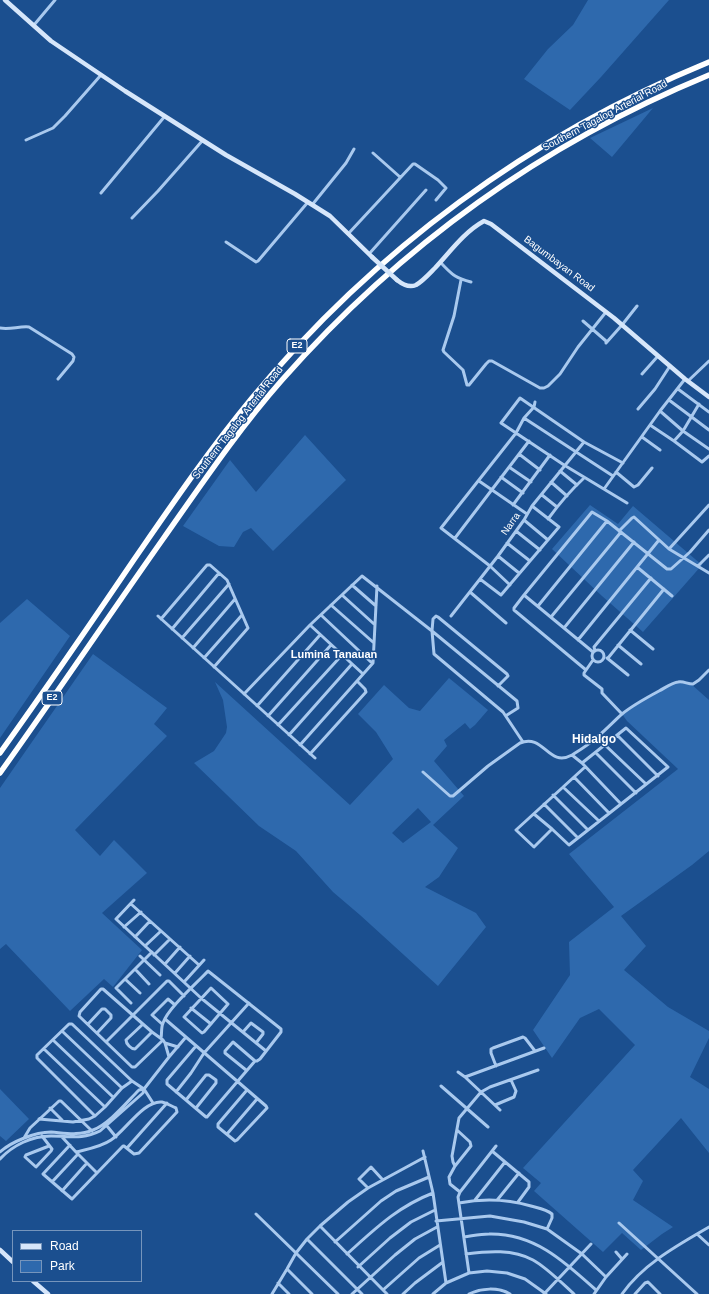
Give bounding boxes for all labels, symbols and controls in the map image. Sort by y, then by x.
street label: Southern Tagalog Arterial Road [541,78,669,154]
street label: Bagumbayan Road [521,233,597,295]
road number: E2 [287,339,307,353]
street label: Southern Tagalog Arterial Road [190,364,286,482]
street label: Narra [499,510,523,538]
district label: Lumina Tanauan [291,648,377,662]
road number: E2 [42,691,62,705]
district label: Hidalgo [572,733,616,747]
legend [12,1230,142,1282]
text: Road [50,1239,79,1253]
text: Park [50,1259,75,1273]

